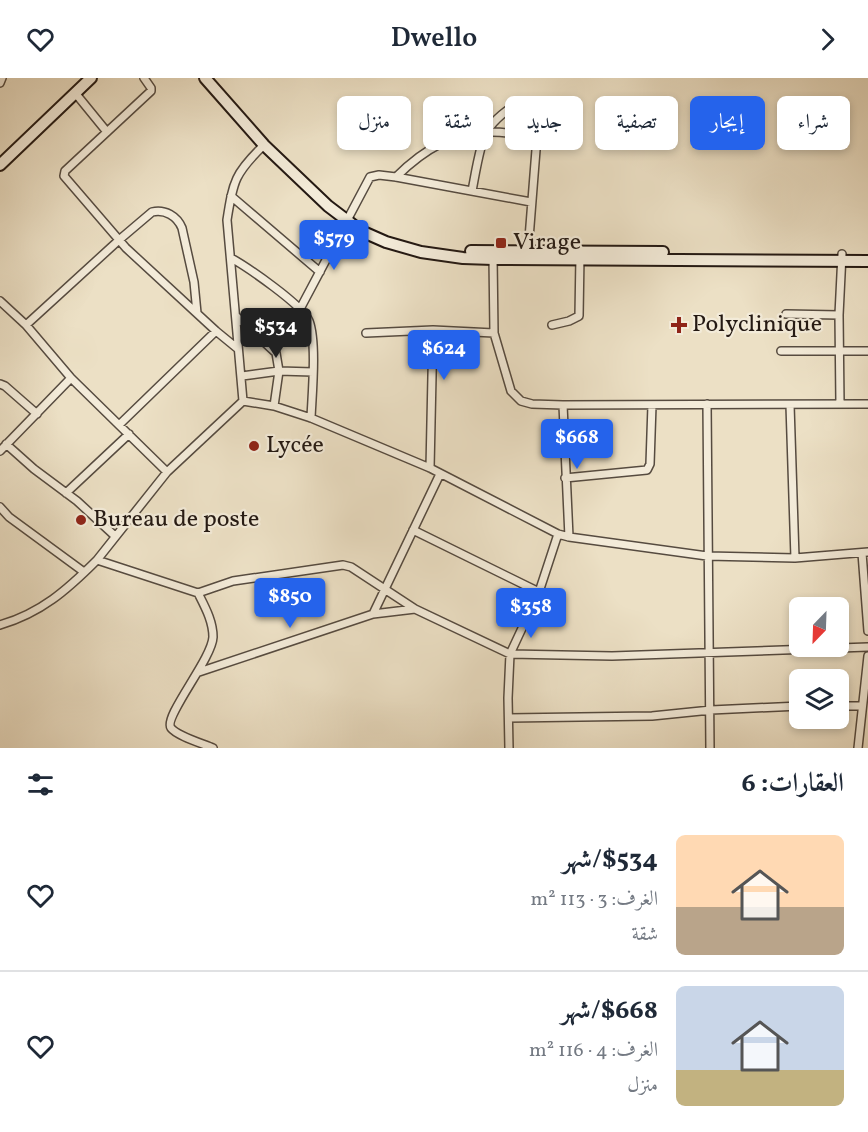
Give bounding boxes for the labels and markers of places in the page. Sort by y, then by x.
pin: $579 [298,220,370,271]
place label: Virage [513,226,581,260]
marker: Virage [494,236,508,250]
pin: $534 [240,308,312,359]
place label: Polyclinique [692,308,822,342]
marker: Polyclinique [670,316,688,334]
pin: $624 [408,330,480,381]
pin: $668 [541,419,613,470]
place label: Lycée [266,429,324,463]
marker: Lycée [247,439,261,453]
place label: Bureau de poste [93,503,259,537]
marker: Bureau de poste [74,513,88,527]
pin: $850 [254,578,326,629]
pin: $358 [495,588,567,639]

